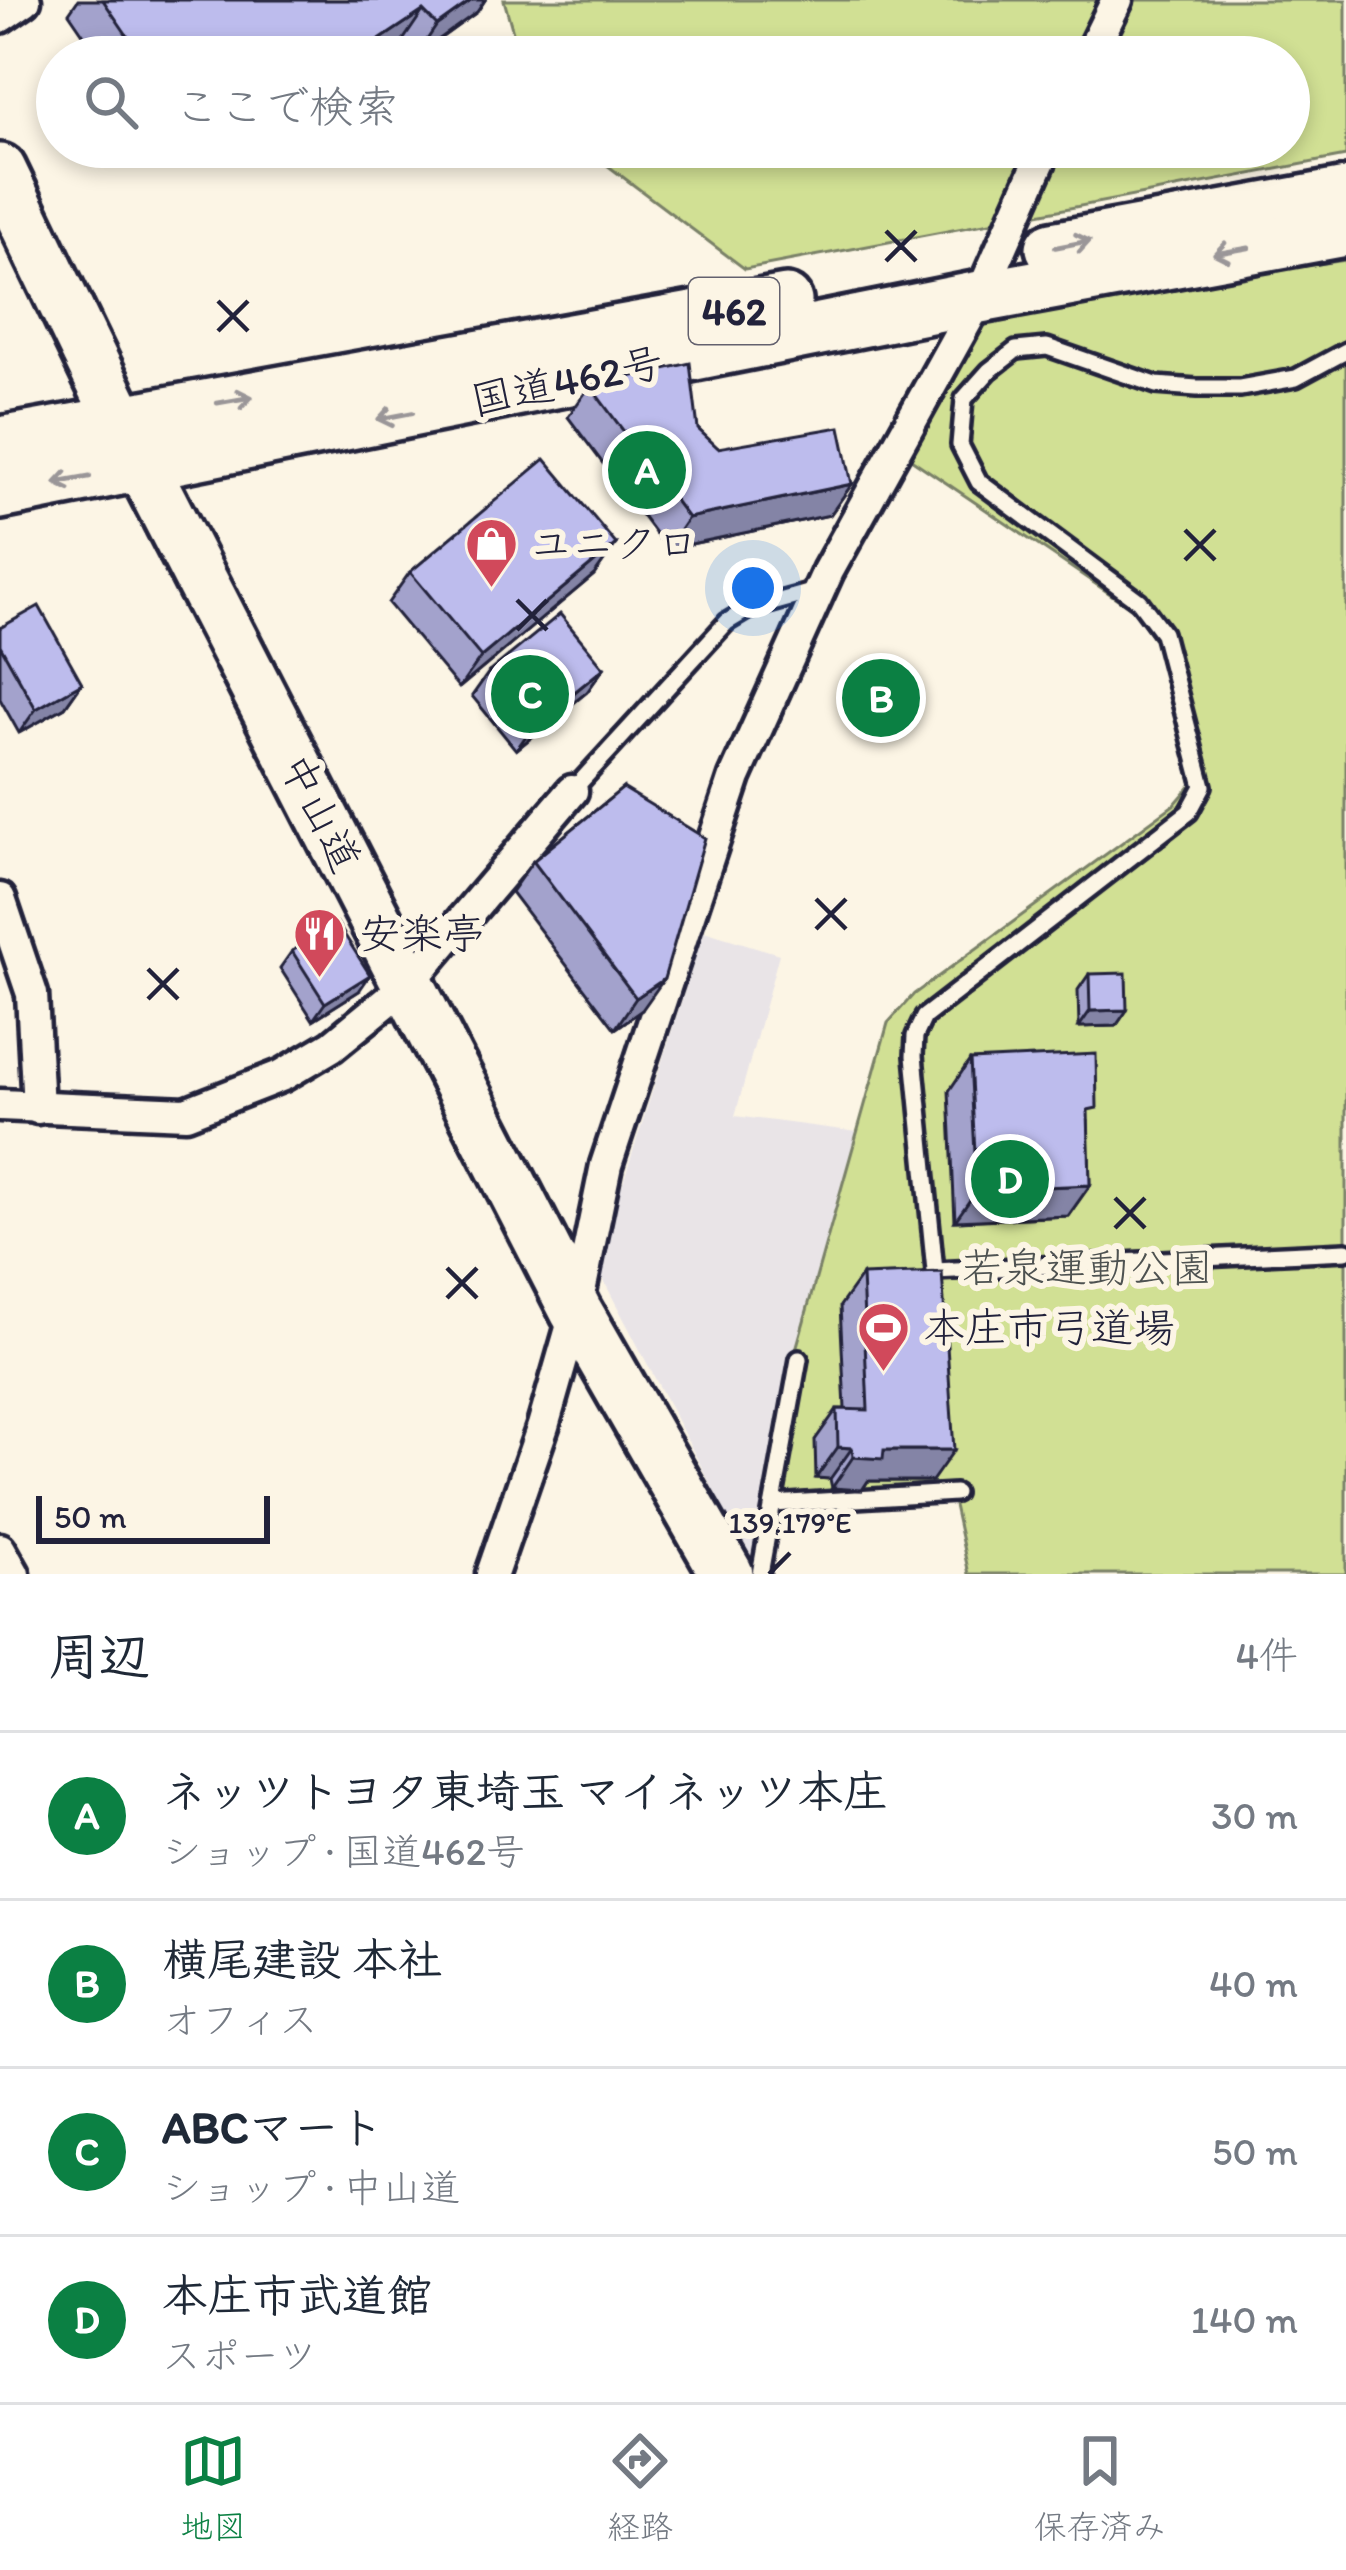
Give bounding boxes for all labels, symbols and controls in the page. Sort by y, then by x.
search box [36,36,1310,168]
icon: search [78,69,144,135]
text: ここで検索 [174,79,399,133]
one-way arrow [1052,232,1091,255]
one-way arrow [1212,241,1251,264]
road number: 462 [689,278,779,344]
street label: 国道462号 [466,336,668,426]
one-way arrow [215,388,254,410]
one-way arrow [376,406,415,428]
pin: A [608,425,686,515]
one-way arrow [53,470,92,492]
shop icon: ユニクロ [463,515,519,589]
place label: ユニクロ [530,518,699,569]
your location [723,558,783,618]
pin: C [491,649,569,739]
pin: B [842,653,920,743]
street label: 中山道 [270,745,372,881]
restaurant icon: 安楽亭 [292,905,348,979]
place label: 安楽亭 [359,908,485,959]
pin: D [971,1134,1049,1224]
park label: 若泉運動公園 [961,1242,1213,1293]
sports icon: 本庄市弓道場 [856,1299,912,1373]
place label: 本庄市弓道場 [923,1302,1175,1353]
scale bar [36,1490,270,1543]
text: 50 m [54,1497,127,1536]
text: 139.179°E [728,1504,852,1541]
text: 周辺 [48,1626,150,1687]
text: 4件 [1236,1632,1298,1679]
text: ネッツトヨタ東埼玉 マイネッツ本庄 [162,1764,888,1818]
text: A [75,1792,99,1839]
text: 30 m [1211,1792,1298,1839]
text: ショップ · 国道462号 [162,1828,525,1875]
text: 横尾建設 本社 [162,1932,442,1986]
text: B [74,1960,100,2007]
text: 40 m [1209,1960,1298,2007]
text: オフィス [162,1996,318,2043]
text: ABCマート [162,2100,384,2154]
text: C [74,2128,100,2175]
text: 50 m [1212,2128,1298,2175]
text: ショップ · 中山道 [162,2164,460,2211]
text: 本庄市武道館 [162,2268,432,2322]
text: D [74,2296,100,2343]
text: 140 m [1191,2296,1298,2343]
text: スポーツ [162,2332,317,2379]
tab: 地図 [180,2428,246,2548]
tab: 経路 [607,2428,673,2548]
tab: 保存済み [1034,2428,1166,2548]

